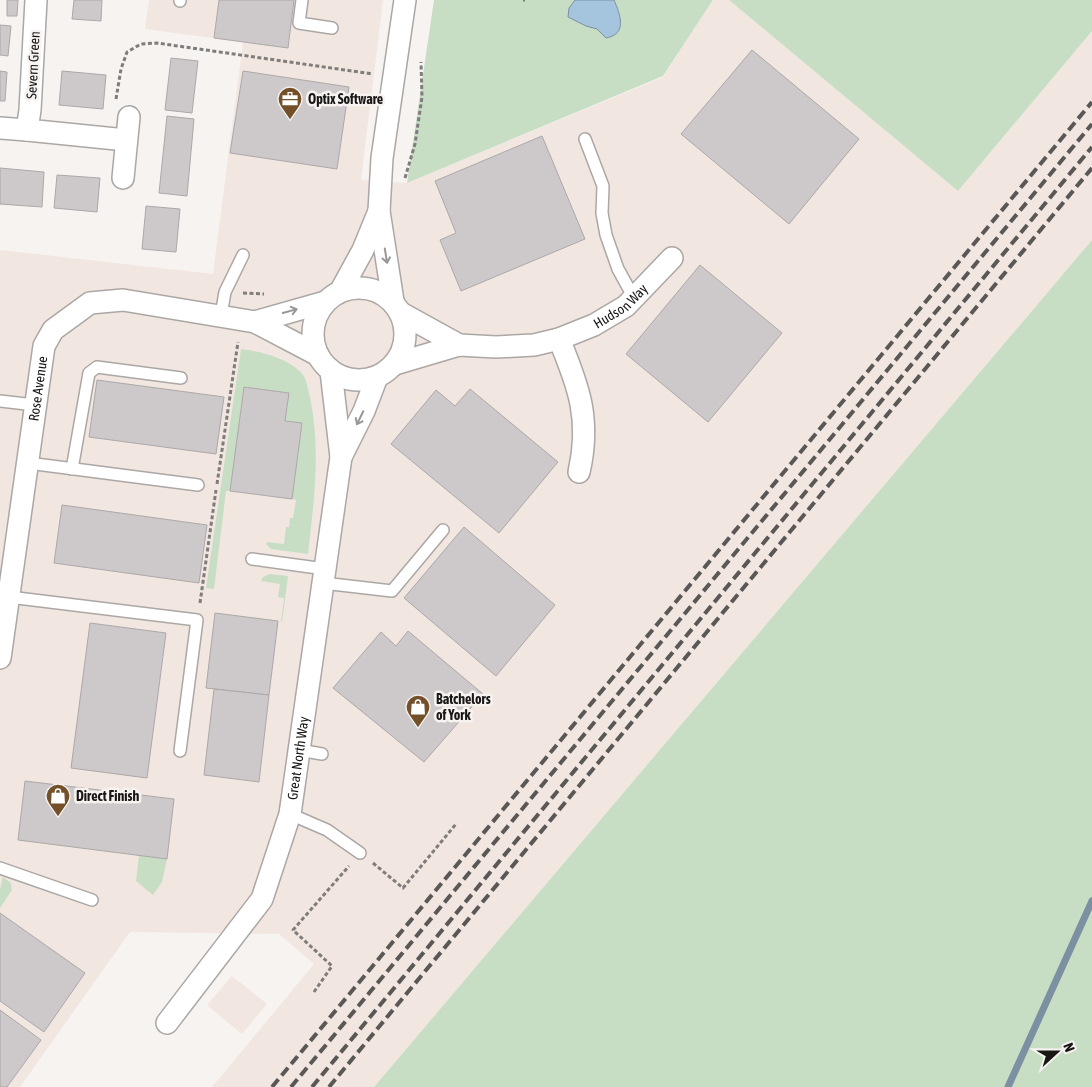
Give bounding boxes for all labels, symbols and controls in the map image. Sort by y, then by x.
street label: Severn Green [23,31,43,99]
office icon: Optix Software [277,86,303,120]
place label: Optix Software [308,91,383,107]
one-way arrow [381,248,391,264]
street label: Hudson Way [591,281,651,331]
one-way arrow [282,306,298,316]
street label: Rose Avenue [25,355,50,422]
one-way arrow [355,410,364,425]
place label: Batchelors of York [436,691,491,723]
shop icon: Batchelors of York [405,694,431,728]
street label: Great North Way [284,715,312,801]
shop icon: Direct Finish [45,783,71,817]
place label: Direct Finish [76,788,139,804]
north arrow [1032,1027,1082,1077]
text: N [1060,1041,1078,1054]

